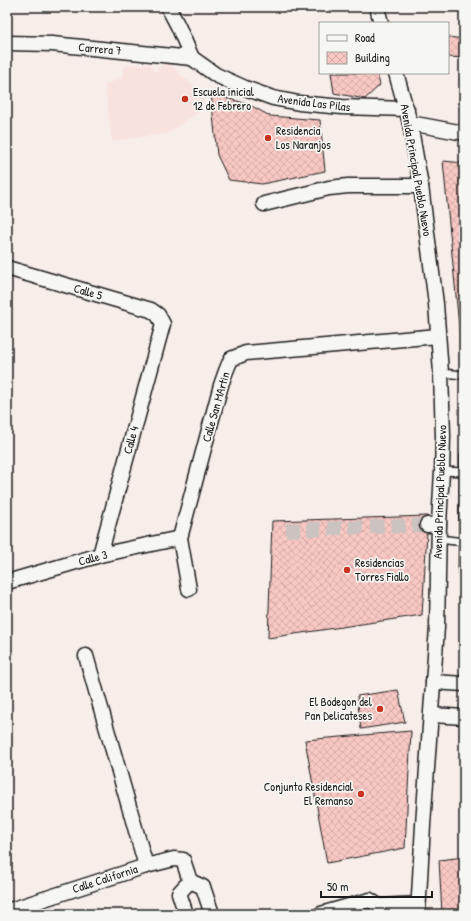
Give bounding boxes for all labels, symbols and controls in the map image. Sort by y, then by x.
legend [319,22,449,74]
text: Road [355,29,375,46]
street label: Carrera 7 [78,38,122,59]
text: Building [355,49,390,66]
place label: Escuela inicial 12 de Febrero [193,83,255,114]
street label: Avenida Las Pilas [277,90,352,115]
marker: Escuela inicial 12 de Febrero [180,94,190,104]
street label: Avenida Principal Pueblo Nuevo [396,102,437,238]
place label: Residencia Los Naranjos [276,122,331,153]
marker: Residencia Los Naranjos [263,133,273,143]
street label: Calle 5 [72,279,104,304]
street label: Calle San MArtin [197,370,234,444]
street label: Calle 4 [119,423,143,456]
street label: Avenida Principal Pueblo Nuevo [429,425,450,559]
street label: Calle 3 [76,546,109,570]
place label: Residencias Torres Fiallo [355,554,409,585]
marker: Residencias Torres Fiallo [342,565,352,575]
place label: El Bodegon del Pan Delicateses [305,693,373,724]
marker: El Bodegon del Pan Delicateses [375,704,385,714]
place label: Conjunto Residencial El Remanso [264,778,354,809]
marker: Conjunto Residencial El Remanso [356,789,366,799]
street label: Calle California [70,860,140,897]
scale bar [321,873,432,899]
text: 50 m [327,878,348,895]

